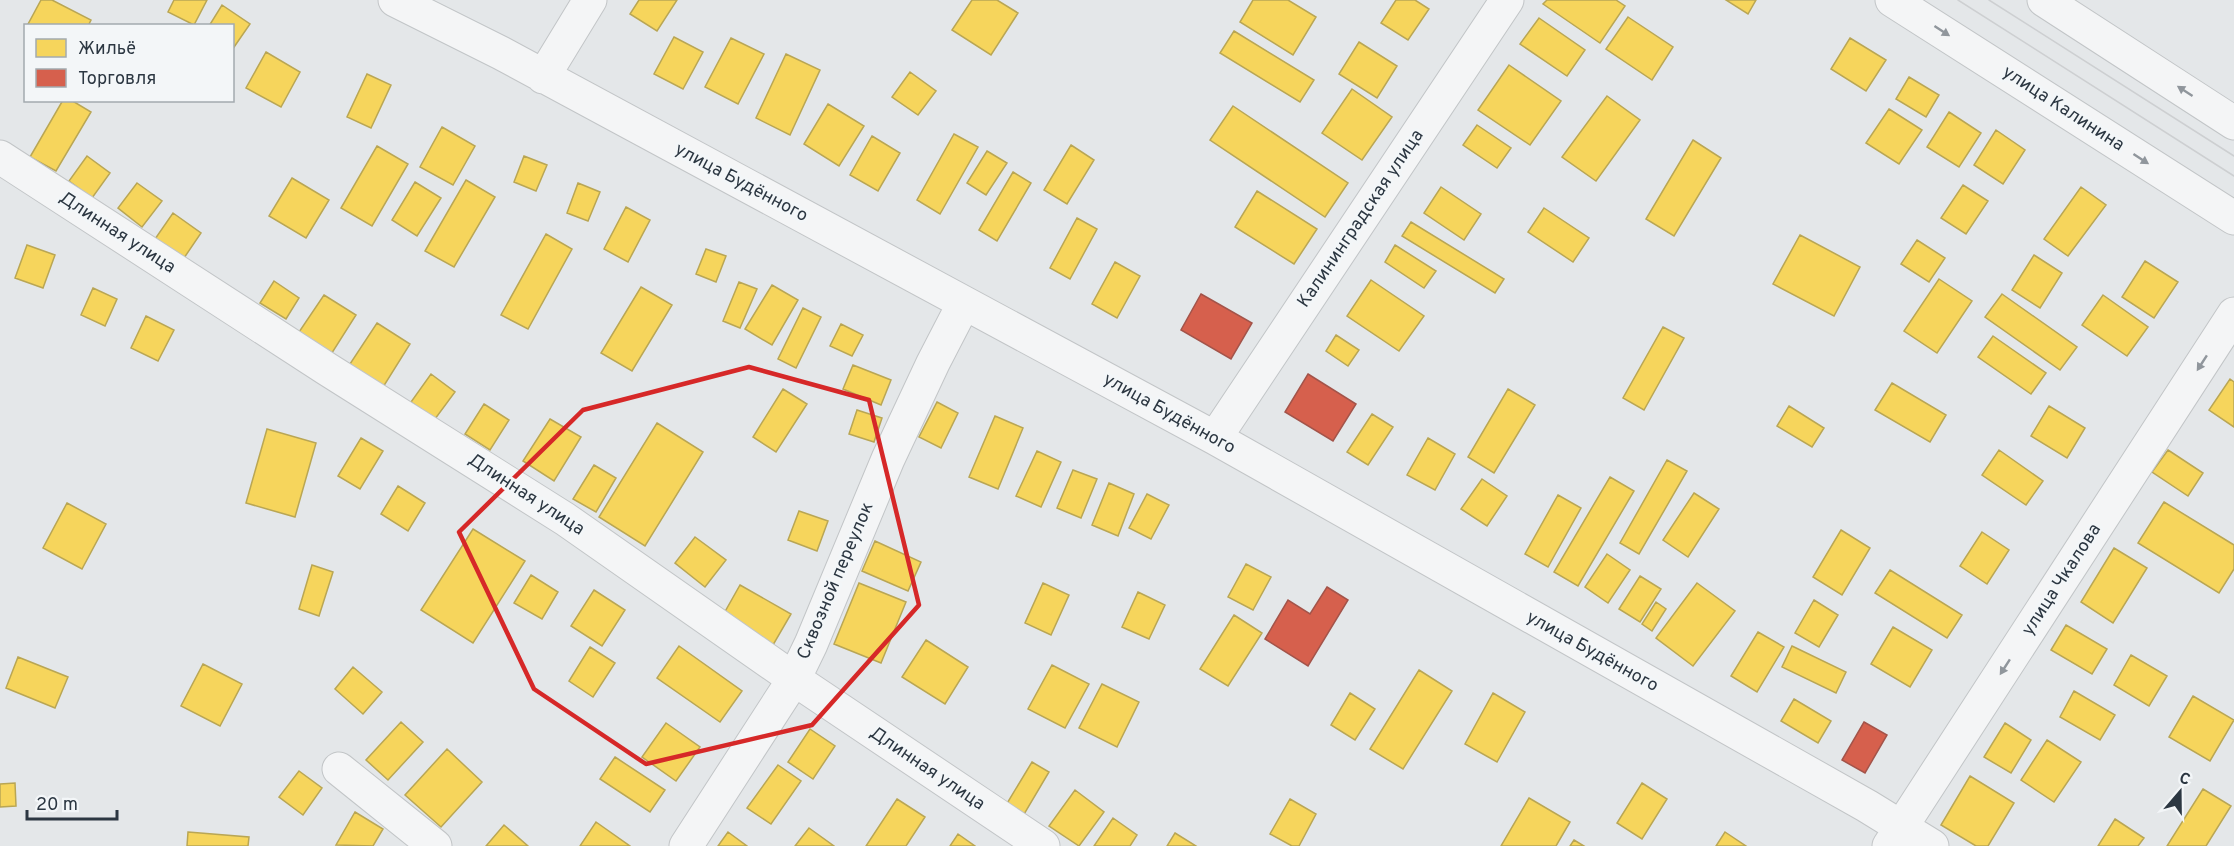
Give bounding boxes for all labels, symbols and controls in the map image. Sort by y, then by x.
legend [24,24,234,102]
one-way arrow [1933,26,1950,37]
text: Жильё [78,38,136,61]
street label: улица Калинина [1998,61,2128,157]
text: Торговля [78,68,156,91]
one-way arrow [2177,86,2193,97]
street label: Калининградская улица [1293,126,1429,312]
street label: улица Будённого [670,138,812,228]
one-way arrow [2133,153,2149,164]
street label: Длинная улица [54,187,180,279]
one-way arrow [2197,355,2208,371]
street label: улица Будённого [1099,368,1239,460]
street label: Длинная улица [463,449,589,541]
street label: Сквозной переулок [792,499,880,663]
street label: улица Чкалова [2017,520,2107,640]
street label: улица Будённого [1522,606,1662,698]
one-way arrow [1999,659,2011,675]
street label: Длинная улица [865,722,989,816]
north arrow [2150,762,2210,822]
text: С [2176,769,2193,791]
scale bar [27,783,117,821]
text: 20 m [36,794,78,817]

